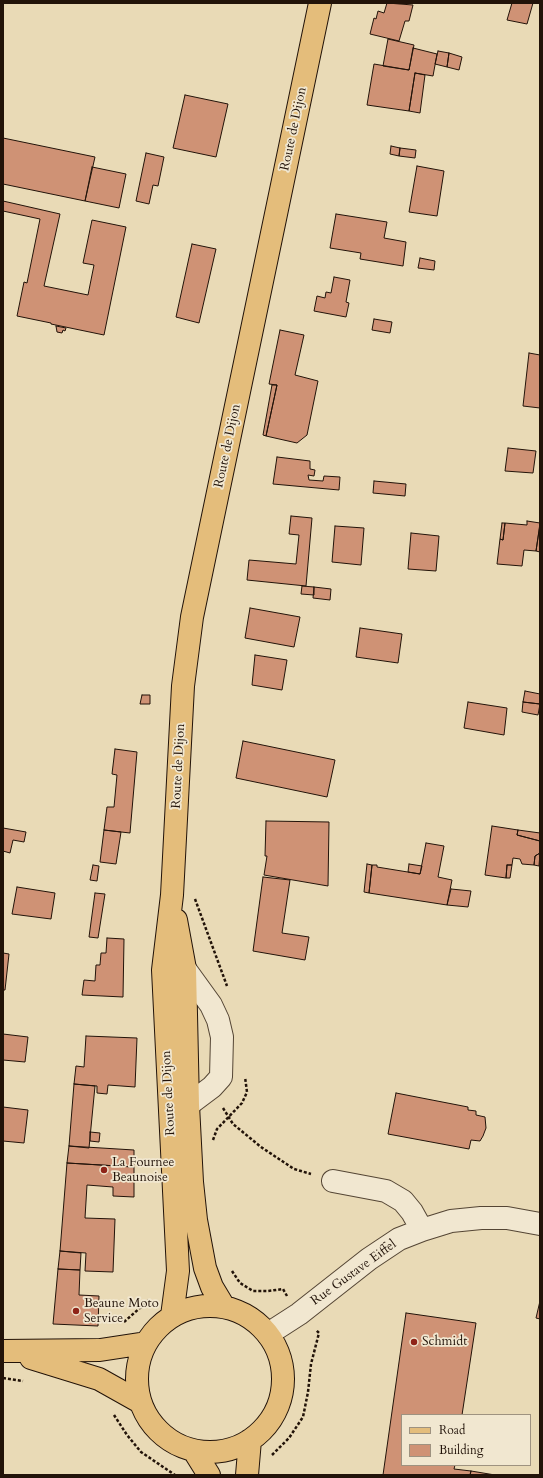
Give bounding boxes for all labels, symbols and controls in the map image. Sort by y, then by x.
street label: Route de Dijon [278,86,310,172]
street label: Route de Dijon [212,403,244,489]
street label: Route de Dijon [169,723,189,809]
street label: Route de Dijon [159,1050,179,1136]
place label: La Fournee Beaunoise [112,1155,174,1186]
marker: La Fournee Beaunoise [99,1165,109,1175]
street label: Rue Gustave Eiffel [308,1237,400,1309]
place label: Beaune Moto Service [84,1296,159,1327]
marker: Beaune Moto Service [71,1306,81,1316]
place label: Schmidt [422,1334,467,1350]
marker: Schmidt [409,1337,419,1347]
legend [401,1414,531,1466]
text: Road [439,1422,465,1438]
text: Building [439,1442,483,1458]

